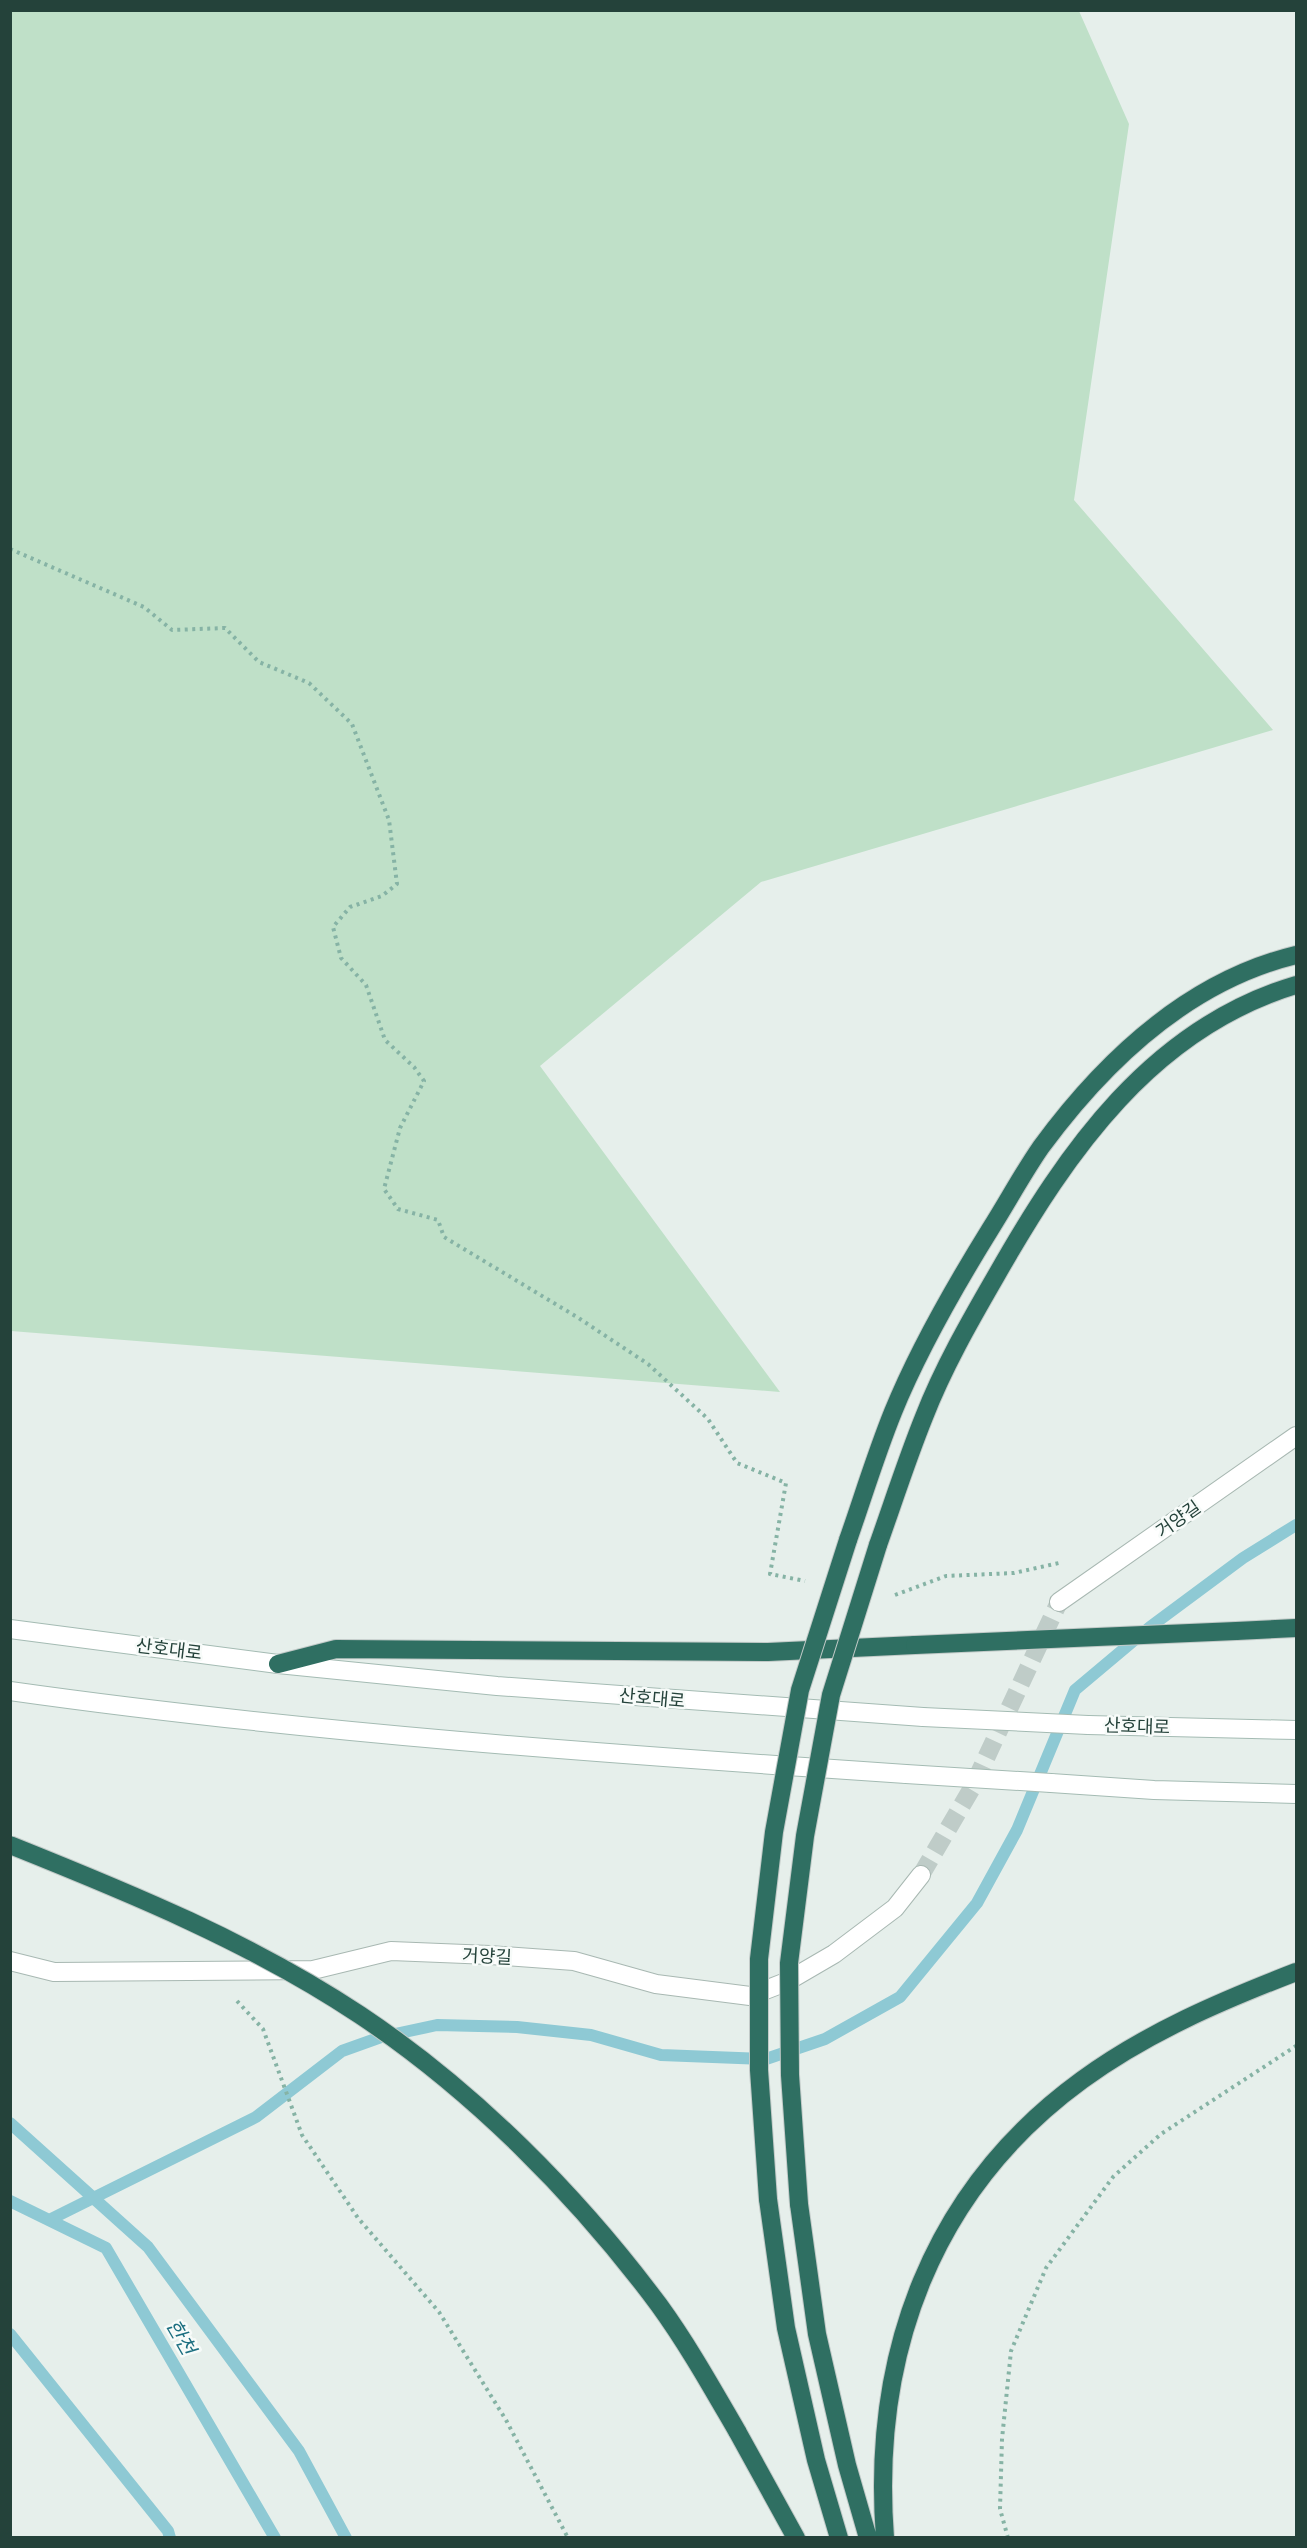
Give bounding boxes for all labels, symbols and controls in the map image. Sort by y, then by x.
street label: 거양길 [1151,1495,1205,1543]
street label: 산호대로 [135,1634,203,1664]
street label: 산호대로 [618,1684,686,1712]
street label: 산호대로 [1103,1713,1171,1739]
street label: 거양길 [462,1943,512,1969]
water label: 한천 [161,2315,203,2362]

